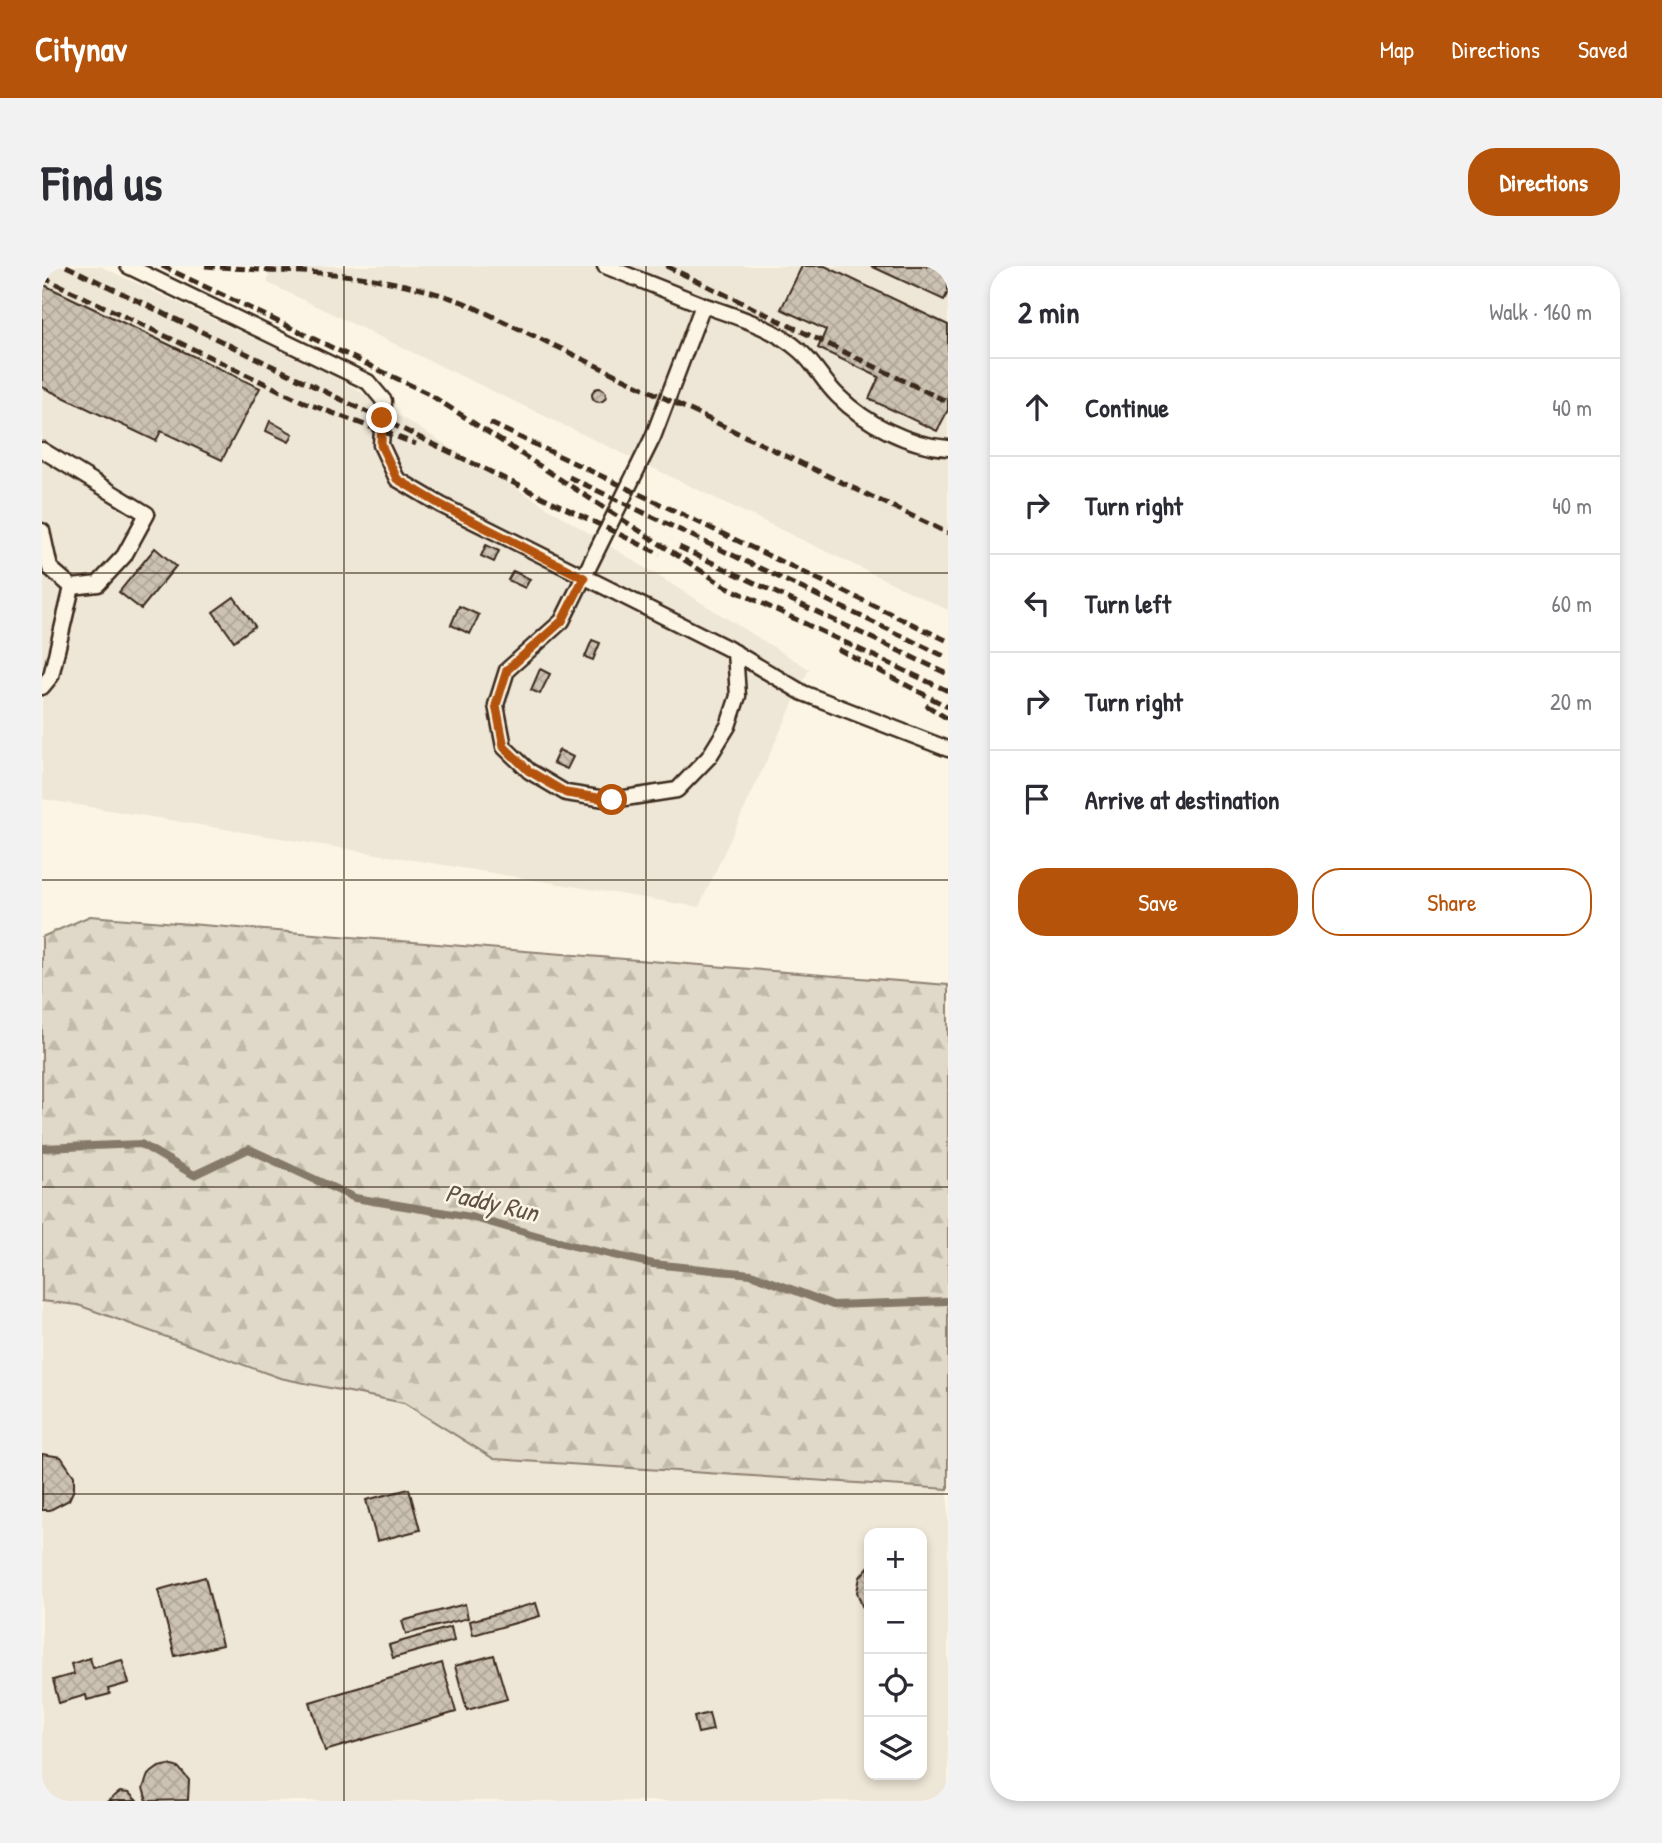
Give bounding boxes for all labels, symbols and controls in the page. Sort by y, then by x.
text: Citynav [35,27,127,71]
text: Map [1380,33,1414,65]
text: Directions [1452,33,1540,65]
text: Saved [1578,33,1627,65]
button: Directions [1468,148,1620,216]
text: Find us [42,149,162,215]
text: 2 min [1018,292,1080,332]
text: Walk · 160 m [1489,296,1592,327]
icon: ahead [1018,388,1056,426]
text: Continue [1085,390,1169,425]
text: 40 m [1552,392,1592,423]
route end [366,402,397,433]
icon: right [1018,486,1056,524]
text: Turn right [1085,488,1183,523]
text: 40 m [1552,490,1592,521]
icon: left [1018,584,1056,622]
text: Turn left [1085,586,1171,621]
text: 60 m [1552,588,1592,619]
icon: right [1018,682,1056,720]
text: Turn right [1085,684,1183,719]
text: 20 m [1550,686,1592,717]
icon: arrive [1018,780,1056,818]
text: Arrive at destination [1085,782,1280,817]
route start [596,784,627,815]
button: Save [1018,868,1298,936]
button: Share [1312,868,1592,936]
water label: Paddy Run [442,1174,544,1231]
map controls [864,1528,927,1780]
button: + [864,1528,927,1591]
button: − [864,1591,927,1654]
button: locate [864,1654,927,1717]
button: layers [864,1717,927,1780]

